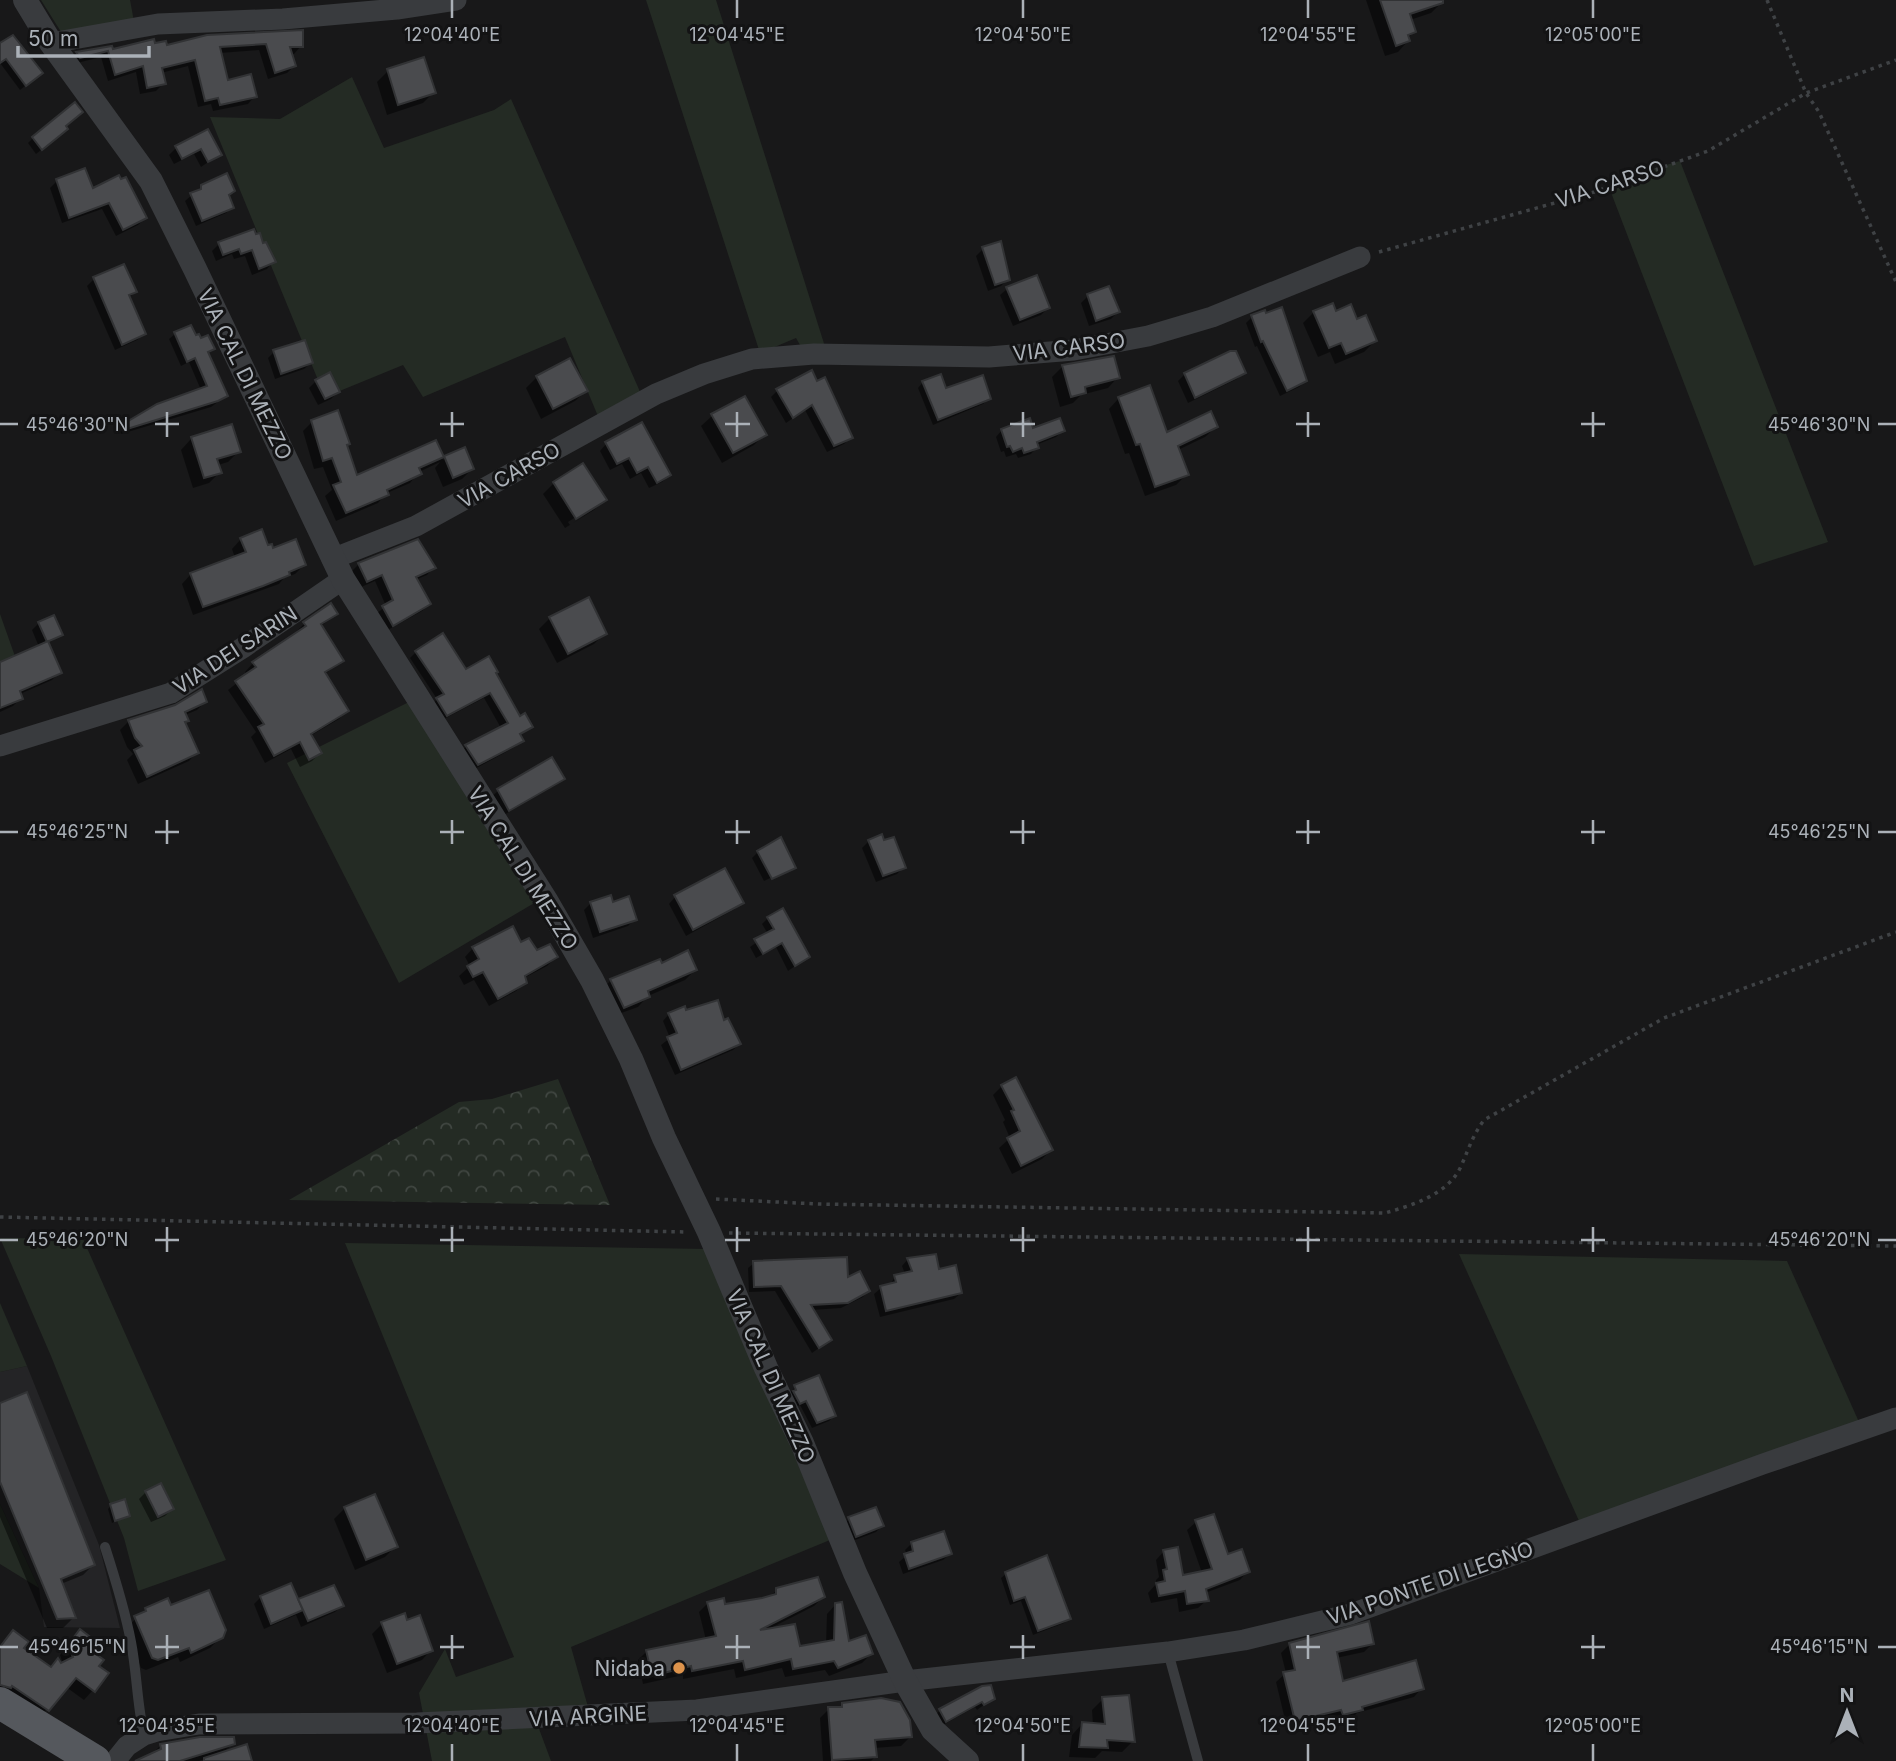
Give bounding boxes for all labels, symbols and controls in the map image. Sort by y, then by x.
scale bar [18,14,149,58]
text: 12°04'40"E [404,24,500,45]
text: 12°04'45"E [689,24,785,45]
text: 12°04'50"E [975,24,1071,45]
text: 12°04'55"E [1260,24,1356,45]
text: 12°05'00"E [1545,24,1641,45]
text: 50 m [28,26,78,51]
street label: VIA CARSO [1552,155,1668,213]
street label: VIA CAL DI MEZZO [193,284,297,464]
street label: VIA CARSO [1011,328,1127,366]
text: 45°46'30"N [26,414,128,435]
text: 45°46'30"N [1768,414,1870,435]
street label: VIA CARSO [454,437,564,513]
street label: VIA DEI SARIN [168,601,302,699]
street label: VIA CAL DI MEZZO [463,782,583,954]
text: 45°46'25"N [26,821,128,842]
text: 45°46'25"N [1768,821,1870,842]
text: 45°46'20"N [26,1229,128,1250]
text: 45°46'20"N [1768,1229,1870,1250]
street label: VIA CAL DI MEZZO [721,1285,821,1467]
street label: VIA PONTE DI LEGNO [1324,1536,1536,1630]
text: 45°46'15"N [28,1636,126,1657]
text: 45°46'15"N [1770,1636,1868,1657]
place label: Nidaba [595,1656,665,1681]
marker: Nidaba [671,1660,687,1676]
north arrow [1812,1677,1882,1747]
text: N [1840,1684,1854,1707]
street label: VIA ARGINE [528,1700,648,1732]
text: 12°04'35"E [119,1715,215,1736]
text: 12°04'40"E [404,1715,500,1736]
text: 12°04'45"E [689,1715,785,1736]
text: 12°04'50"E [975,1715,1071,1736]
text: 12°04'55"E [1260,1715,1356,1736]
text: 12°05'00"E [1545,1715,1641,1736]

